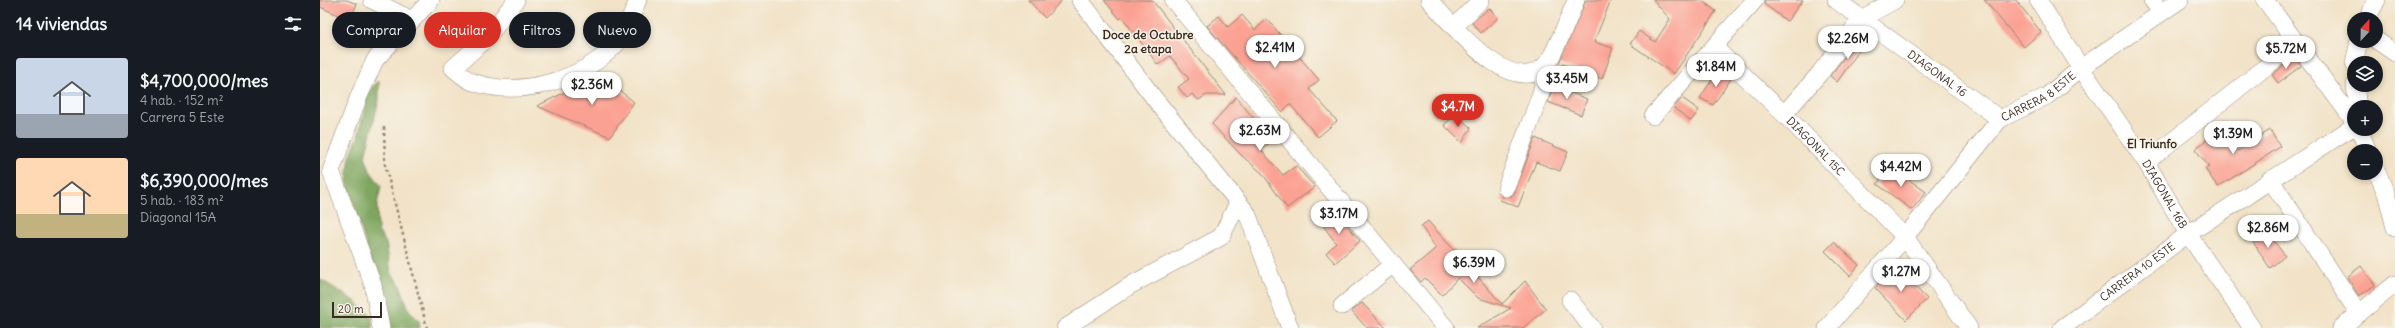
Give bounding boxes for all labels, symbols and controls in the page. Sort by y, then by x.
chip: Comprar [332,12,416,48]
chip: Alquilar [424,12,501,48]
chip: Filtros [509,12,575,48]
chip: Nuevo [583,12,651,48]
north arrow [2347,12,2383,48]
map controls [2347,12,2383,180]
text: 14 viviendas [16,13,107,35]
icon: filters [282,13,304,35]
pin: $2.26M [1815,26,1881,60]
district label: Doce de Octubre 2a etapa [1103,27,1194,57]
text: $2.26M [1827,30,1869,47]
pin: $2.41M [1242,35,1308,69]
pin: $5.72M [2253,36,2319,70]
text: $2.41M [1255,39,1295,56]
text: $5.72M [2265,40,2307,57]
street label: DIAGONAL 16 [1905,47,1970,100]
pin: $1.84M [1683,54,1749,88]
button: layers [2347,56,2383,92]
text: $1.84M [1696,58,1736,75]
pin: $3.45M [1534,66,1600,100]
street label: CARRERA 8 ESTE [1999,68,2078,124]
text: $4,700,000/mes [140,70,268,92]
text: $3.45M [1546,70,1588,87]
pin: $2.36M [559,72,625,106]
icon: home [48,74,96,122]
text: $2.36M [571,76,613,93]
text: 4 hab. · 152 m² [140,92,224,109]
pin: $4.7M [1430,94,1486,128]
text: $4.7M [1441,98,1475,115]
button: + [2347,100,2383,136]
text: Carrera 5 Este [140,109,224,126]
street label: DIAGONAL 15C [1784,114,1848,179]
pin: $2.63M [1227,118,1293,152]
pin: $1.39M [2200,121,2266,155]
text: $2.63M [1239,122,1281,139]
text: $1.39M [2213,125,2253,142]
district label: El Triunfo [2127,136,2177,151]
button: − [2347,144,2383,180]
pin: $4.42M [1868,154,1934,188]
street label: DIAGONAL 16B [2139,157,2190,231]
text: $4.42M [1880,158,1922,175]
text: $6,390,000/mes [140,170,268,192]
icon: home [48,174,96,222]
text: 5 hab. · 183 m² [140,192,224,209]
pin: $3.17M [1306,201,1372,235]
text: $3.17M [1320,205,1358,222]
text: Diagonal 15A [140,209,216,226]
pin: $2.86M [2235,215,2301,249]
text: $2.86M [2247,219,2289,236]
street label: CARRERA 10 ESTE [2097,239,2178,304]
pin: $6.39M [1441,250,1507,284]
text: $6.39M [1453,254,1495,271]
pin: $1.27M [1868,259,1934,293]
text: $1.27M [1882,263,1920,280]
scale bar [332,300,382,319]
text: 20 m [338,302,364,316]

